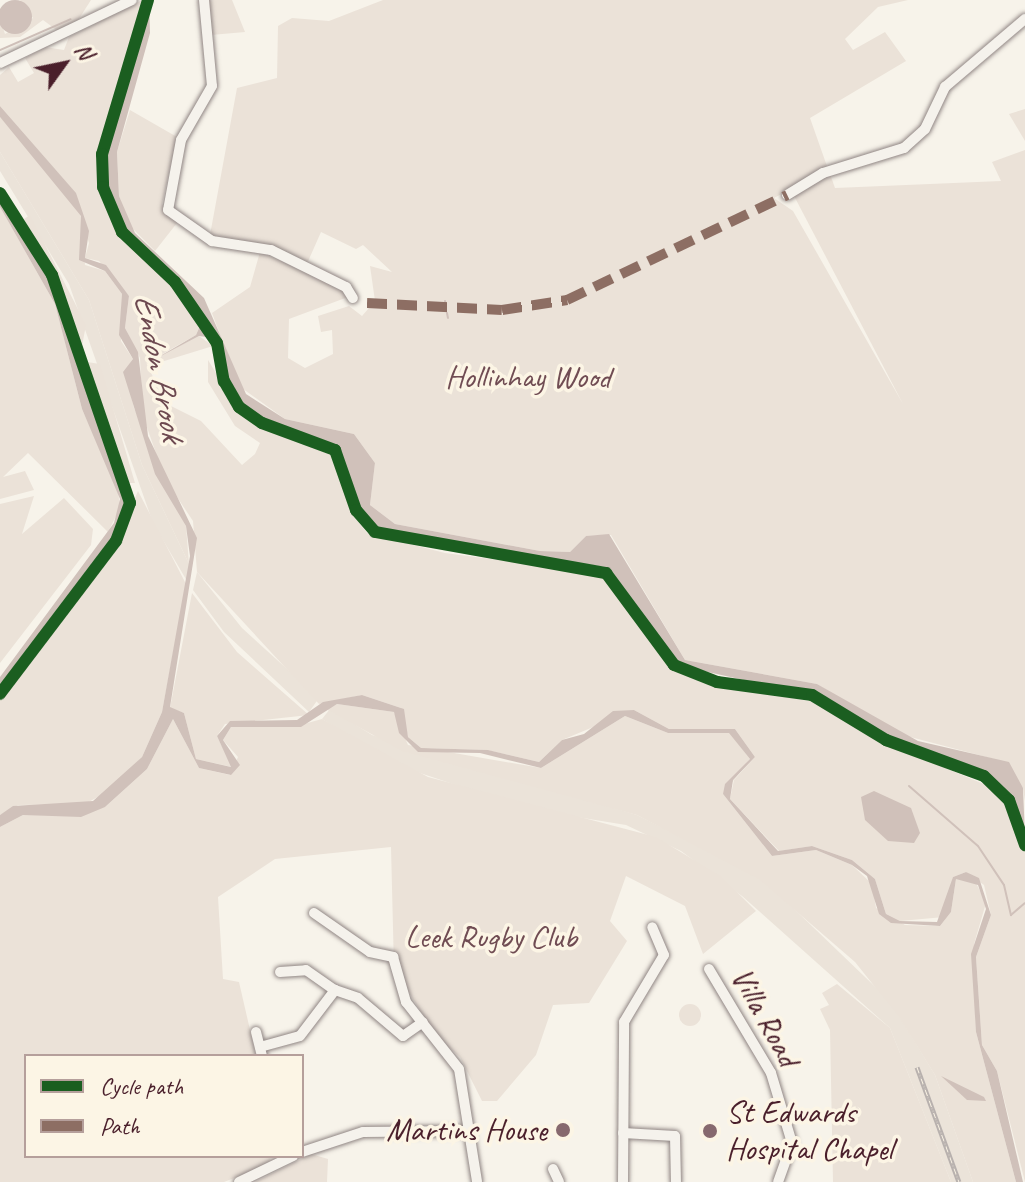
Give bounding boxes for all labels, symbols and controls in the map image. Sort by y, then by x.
north arrow [24,24,104,104]
text: N [69,38,100,64]
water label: Endon Brook [126,290,194,444]
park label: Hollinhay Wood [445,358,611,396]
park label: Leek Rugby Club [405,918,577,956]
street label: Villa Road [722,961,808,1073]
legend [24,1054,304,1158]
text: Cycle path [100,1071,183,1101]
place label: St Edwards Hospital Chapel [726,1094,893,1169]
text: Path [100,1111,140,1141]
place label: Martins House [386,1111,547,1149]
marker: Martins House [554,1121,572,1139]
marker: St Edwards Hospital Chapel [701,1122,719,1140]

